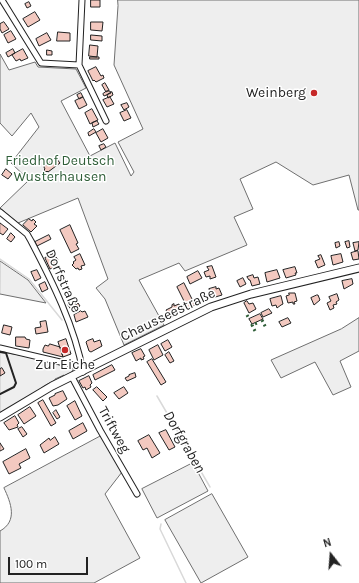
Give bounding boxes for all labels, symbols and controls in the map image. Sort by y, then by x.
place label: Weinberg [246,85,306,101]
marker: Weinberg [309,88,319,98]
park label: Friedhof Deutsch Wusterhausen [5,153,115,186]
street label: Dorfstraße [42,247,84,315]
street label: Chausseestraße [118,285,218,345]
marker: Zur Eiche [60,345,70,355]
place label: Zur Eiche [35,357,95,373]
street label: Triftweg [94,404,134,456]
water label: Dorfgraben [159,408,209,476]
north arrow [311,535,351,575]
text: N [322,536,333,550]
scale bar [10,549,90,575]
text: 100 m [15,557,47,571]

